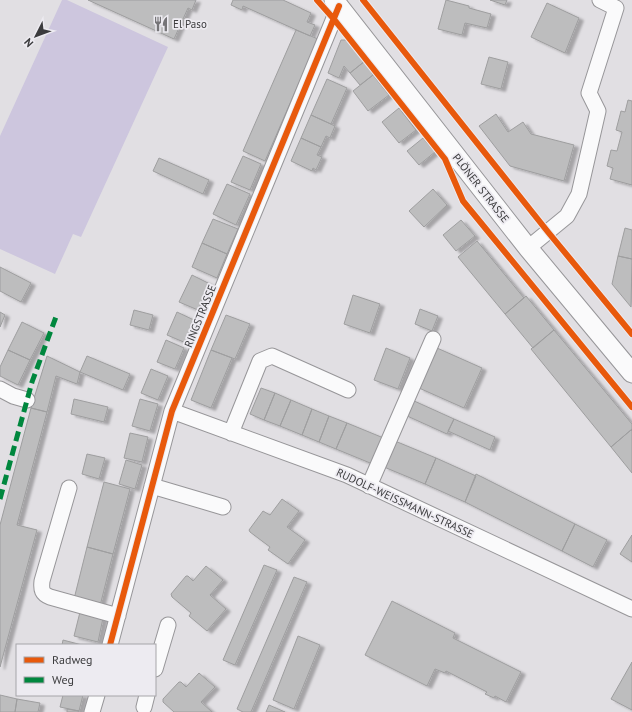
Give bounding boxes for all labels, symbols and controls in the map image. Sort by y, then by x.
restaurant icon: El Paso [152,15,170,33]
north arrow [16,16,56,56]
place label: El Paso [173,17,207,31]
text: N [21,35,36,50]
street label: PLÖNER STRASSE [450,151,512,225]
street label: RINGSTRASSE [181,283,219,349]
street label: RUDOLF-WEISSMANN-STRASSE [334,465,476,541]
legend [16,644,156,696]
text: Radweg [52,652,93,667]
text: Weg [52,672,74,687]

